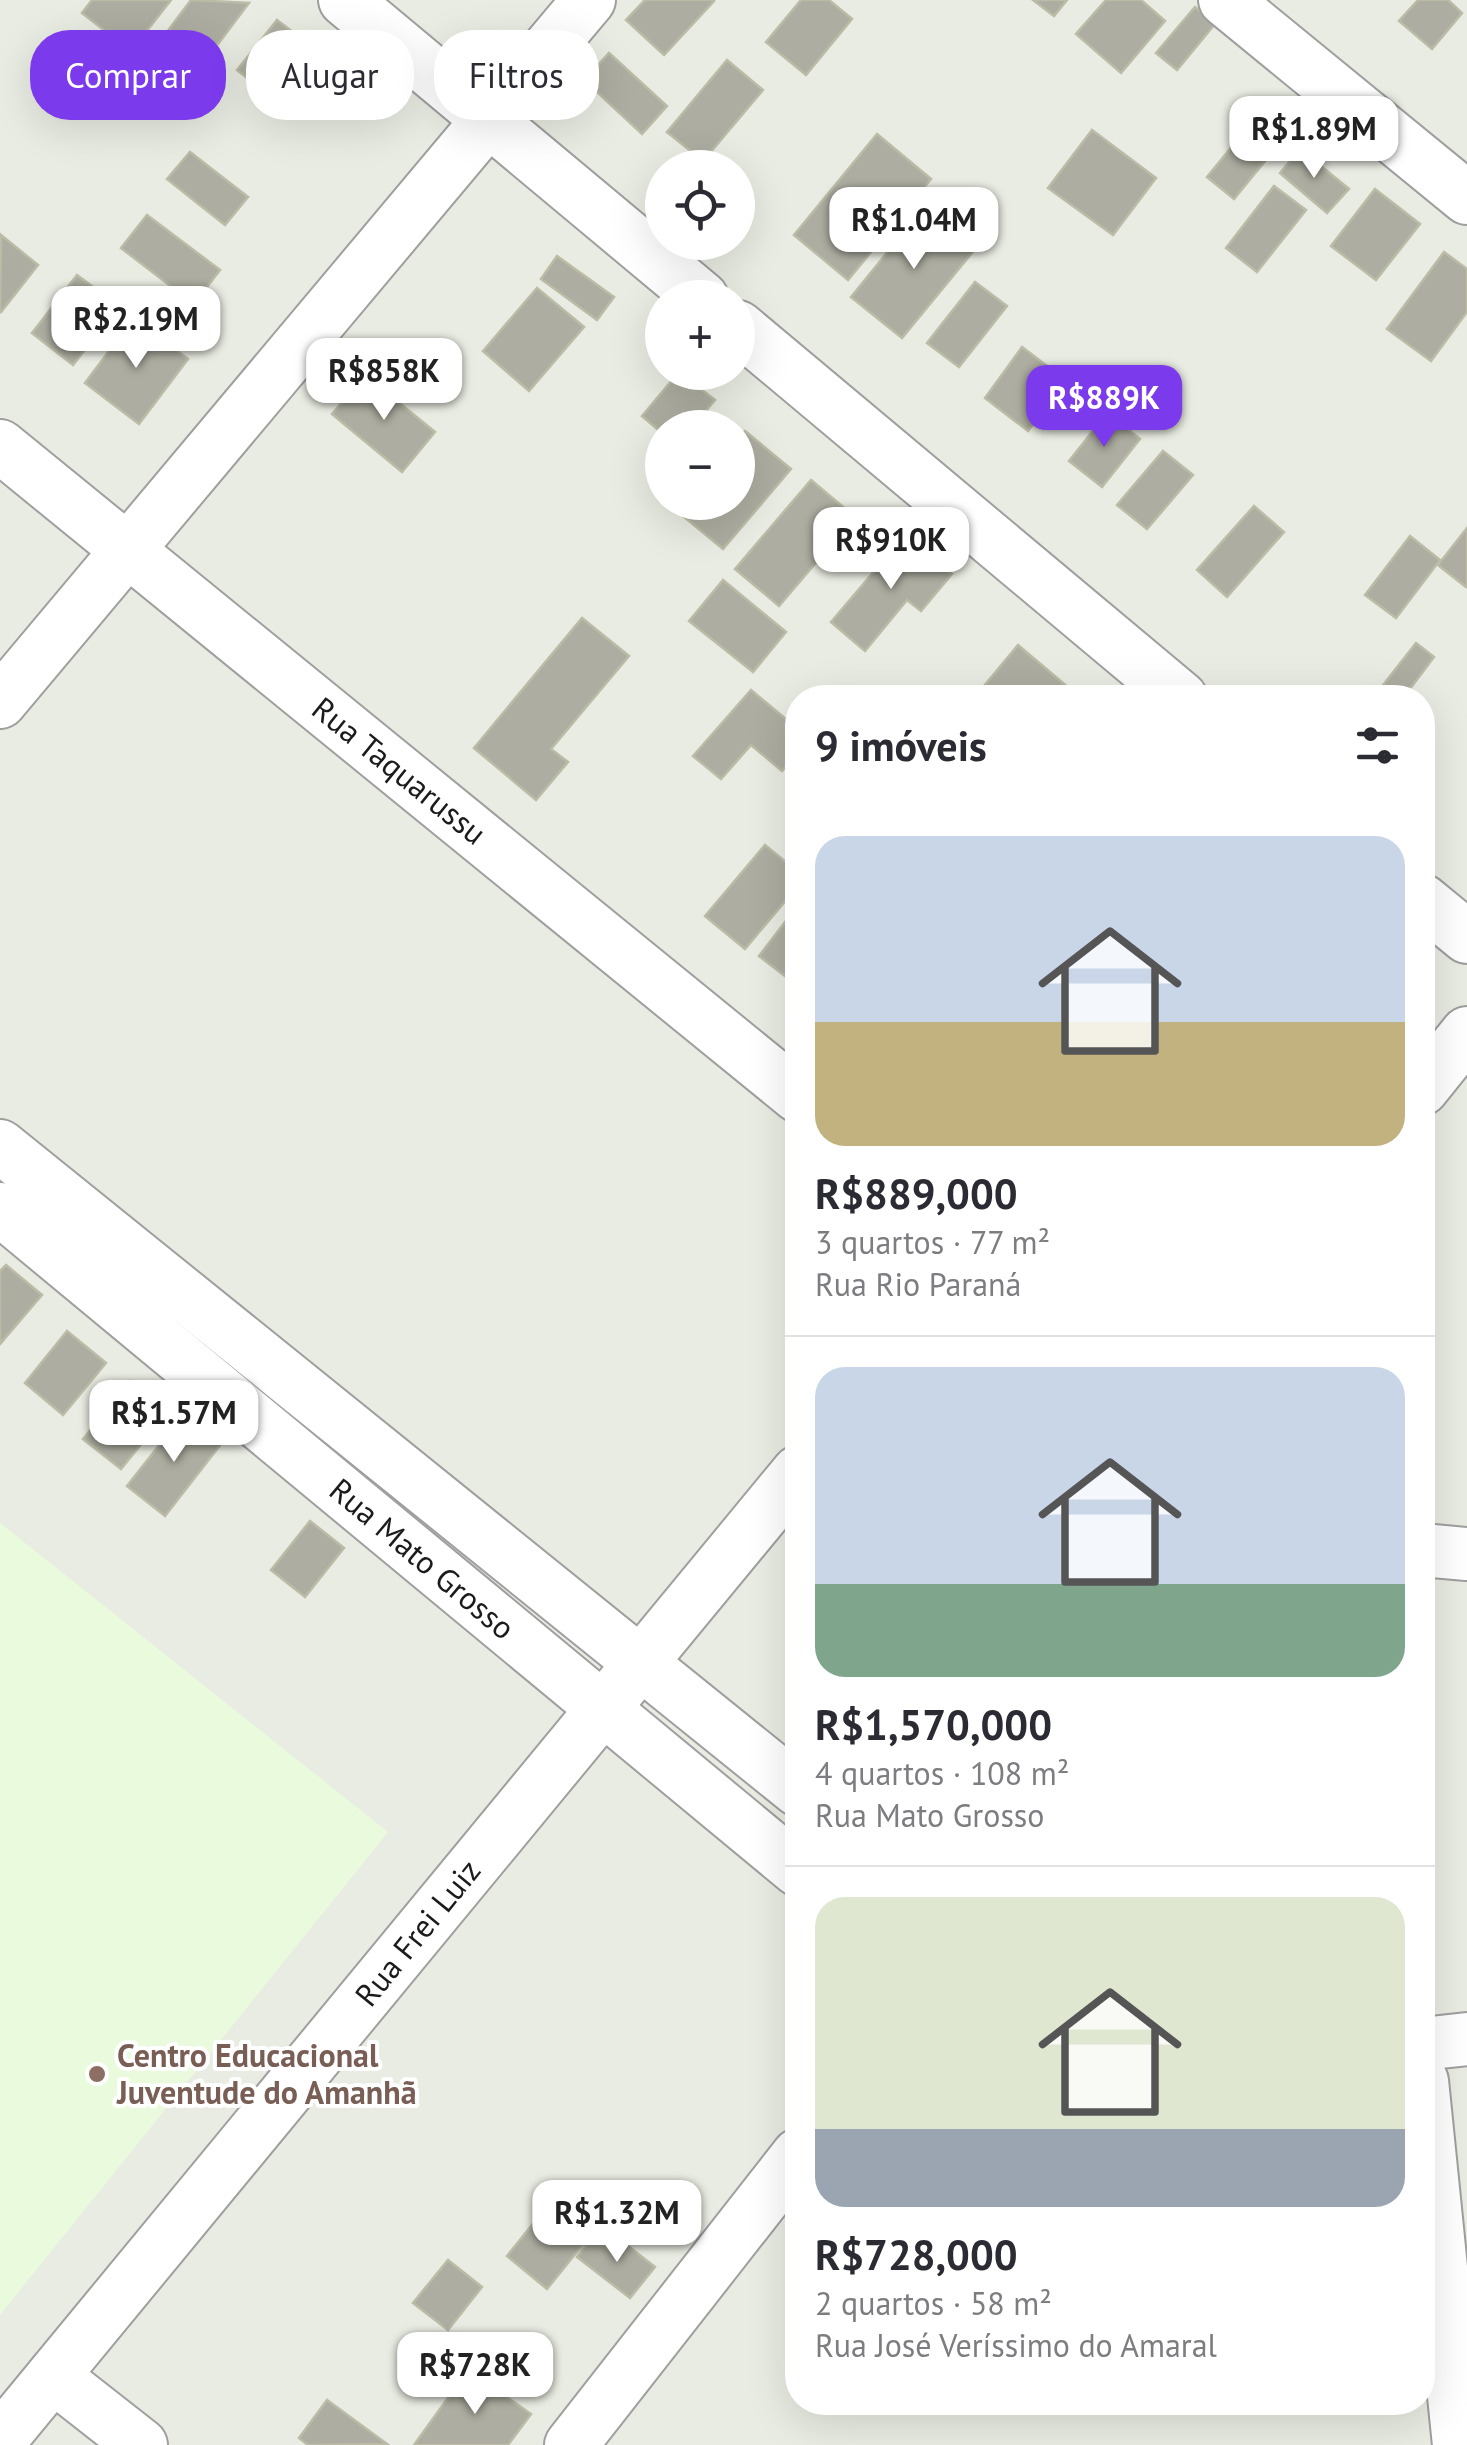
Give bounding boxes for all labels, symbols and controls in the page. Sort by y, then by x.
chip: Comprar [30,30,226,120]
chip: Alugar [246,30,414,120]
chip: Filtros [434,30,599,120]
pin: R$1.89M [1222,96,1406,181]
text: R$1.89M [1251,107,1377,149]
map controls [645,150,755,520]
button: locate [645,150,755,260]
pin: R$1.04M [822,187,1006,272]
text: R$1.04M [851,198,977,240]
button: + [645,280,755,390]
pin: R$2.19M [44,286,228,371]
text: R$2.19M [73,297,199,339]
pin: R$858K [303,338,465,423]
text: R$858K [328,349,440,391]
pin: R$889K [1023,365,1185,450]
text: R$889K [1048,376,1160,418]
button: − [645,410,755,520]
pin: R$910K [810,507,972,592]
text: R$910K [835,518,947,560]
street label: Rua Taquarussu [304,687,495,853]
text: 9 imóveis [815,718,987,773]
icon: filters [1350,718,1405,773]
icon: home [1020,901,1200,1081]
text: R$889,000 [815,1166,1018,1221]
text: 3 quartos · 77 m² [815,1221,1050,1263]
text: Rua Rio Paraná [815,1263,1021,1305]
pin: R$1.57M [82,1380,266,1465]
text: R$1.57M [111,1391,237,1433]
icon: home [1020,1432,1200,1612]
street label: Rua Mato Grosso [321,1468,524,1648]
text: R$1,570,000 [815,1697,1052,1752]
text: 4 quartos · 108 m² [815,1752,1069,1794]
text: Rua Mato Grosso [815,1794,1044,1836]
street label: Rua Frei Luiz [345,1850,489,2014]
icon: home [1020,1962,1200,2142]
place label: Centro Educacional Juventude do Amanhã [116,2034,417,2113]
marker: Centro Educacional Juventude do Amanhã [86,2063,108,2085]
pin: R$1.32M [525,2180,709,2265]
text: R$1.32M [554,2191,680,2233]
text: R$728,000 [815,2227,1018,2282]
text: 2 quartos · 58 m² [815,2282,1052,2324]
text: Rua José Veríssimo do Amaral [815,2324,1217,2366]
pin: R$728K [394,2332,556,2417]
text: R$728K [419,2343,531,2385]

